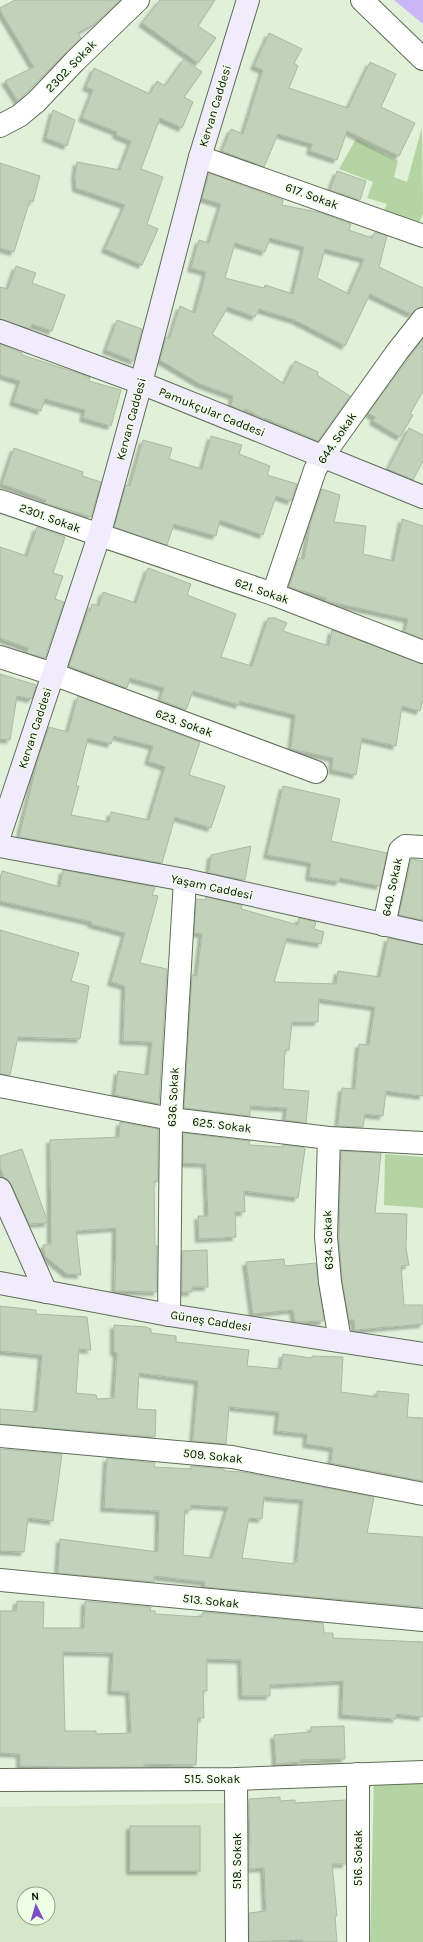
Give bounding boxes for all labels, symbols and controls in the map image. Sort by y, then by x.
street label: 2302. Sokak [43,37,99,95]
street label: Kervan Caddesi [196,63,234,149]
street label: 617. Sokak [284,180,341,212]
street label: Kervan Caddesi [113,376,149,462]
street label: Pamukçular Caddesi [157,384,267,440]
street label: 644. Sokak [315,409,359,466]
street label: 2301. Sokak [18,500,83,536]
street label: 621. Sokak [233,575,291,607]
street label: Kervan Caddesi [15,686,55,770]
street label: 623. Sokak [153,706,215,740]
street label: 640. Sokak [379,856,405,918]
street label: Yaşam Caddesi [170,871,254,903]
street label: 636. Sokak [164,1067,182,1127]
street label: 625. Sokak [192,1114,253,1136]
street label: 634. Sokak [320,1210,336,1270]
street label: Güneş Caddesi [170,1308,252,1334]
street label: 509. Sokak [183,1446,244,1466]
street label: 513. Sokak [182,1591,240,1611]
street label: 515. Sokak [184,1772,240,1786]
street label: 516. Sokak [351,1829,365,1886]
street label: 518. Sokak [230,1832,244,1890]
north arrow [16,1886,56,1926]
text: N [31,1890,40,1903]

